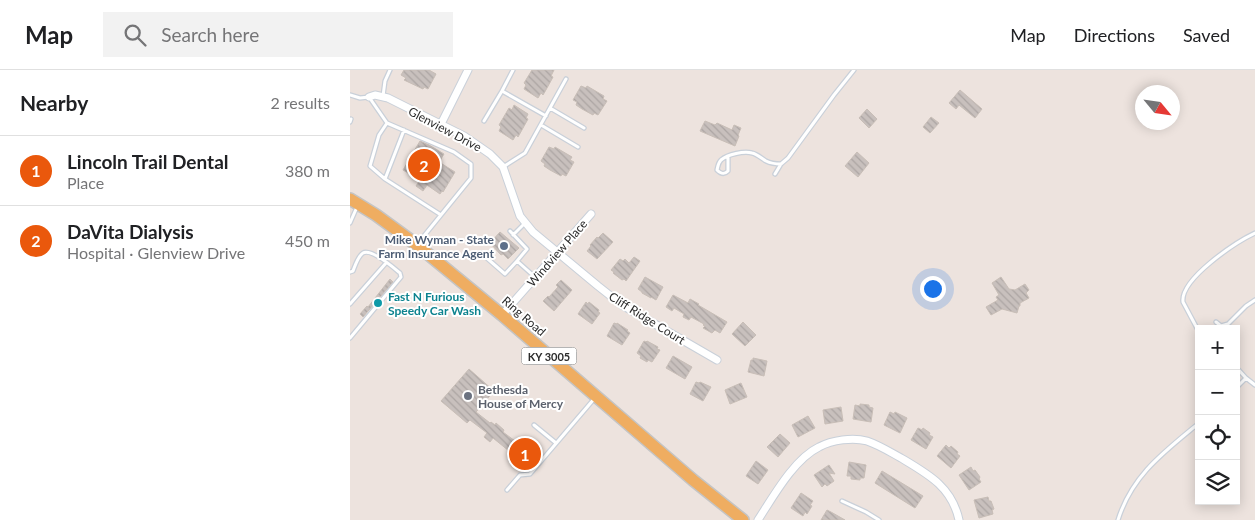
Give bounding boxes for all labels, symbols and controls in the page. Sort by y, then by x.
search box [103,12,453,57]
text: Map [25,20,73,49]
icon: search [121,21,149,49]
text: Search here [161,23,259,46]
text: Map [1010,24,1046,46]
text: Directions [1074,24,1155,46]
text: Saved [1183,24,1230,46]
north arrow [1135,85,1180,130]
text: Nearby [20,90,88,115]
text: 2 results [270,93,330,112]
street label: Glenview Drive [406,103,484,155]
pin: 2 [408,146,440,184]
text: Lincoln Trail Dental [67,150,229,173]
text: 1 [31,161,41,180]
text: 380 m [285,161,330,180]
text: Place [67,173,104,192]
street label: Windview Place [524,216,590,290]
text: DaVita Dialysis [67,220,194,243]
text: 2 [31,231,41,250]
text: 450 m [285,231,330,250]
place label: Mike Wyman - State Farm Insurance Agent [378,232,495,261]
marker: Mike Wyman - State Farm Insurance Agent [498,240,510,252]
text: Hospital · Glenview Drive [67,243,245,262]
your location [920,276,946,302]
place label: Fast N Furious Speedy Car Wash [388,289,481,318]
street label: Cliff Ridge Court [606,289,689,348]
street label: Ring Road [499,293,549,339]
marker: Fast N Furious Speedy Car Wash [372,297,384,309]
map controls [1195,325,1240,505]
button: + [1195,325,1240,370]
road number: KY 3005 [522,348,576,364]
button: − [1195,370,1240,415]
place label: Bethesda House of Mercy [478,382,564,411]
marker: Bethesda House of Mercy [462,390,474,402]
button: locate [1195,415,1240,460]
pin: 1 [509,435,541,473]
button: layers [1195,460,1240,505]

